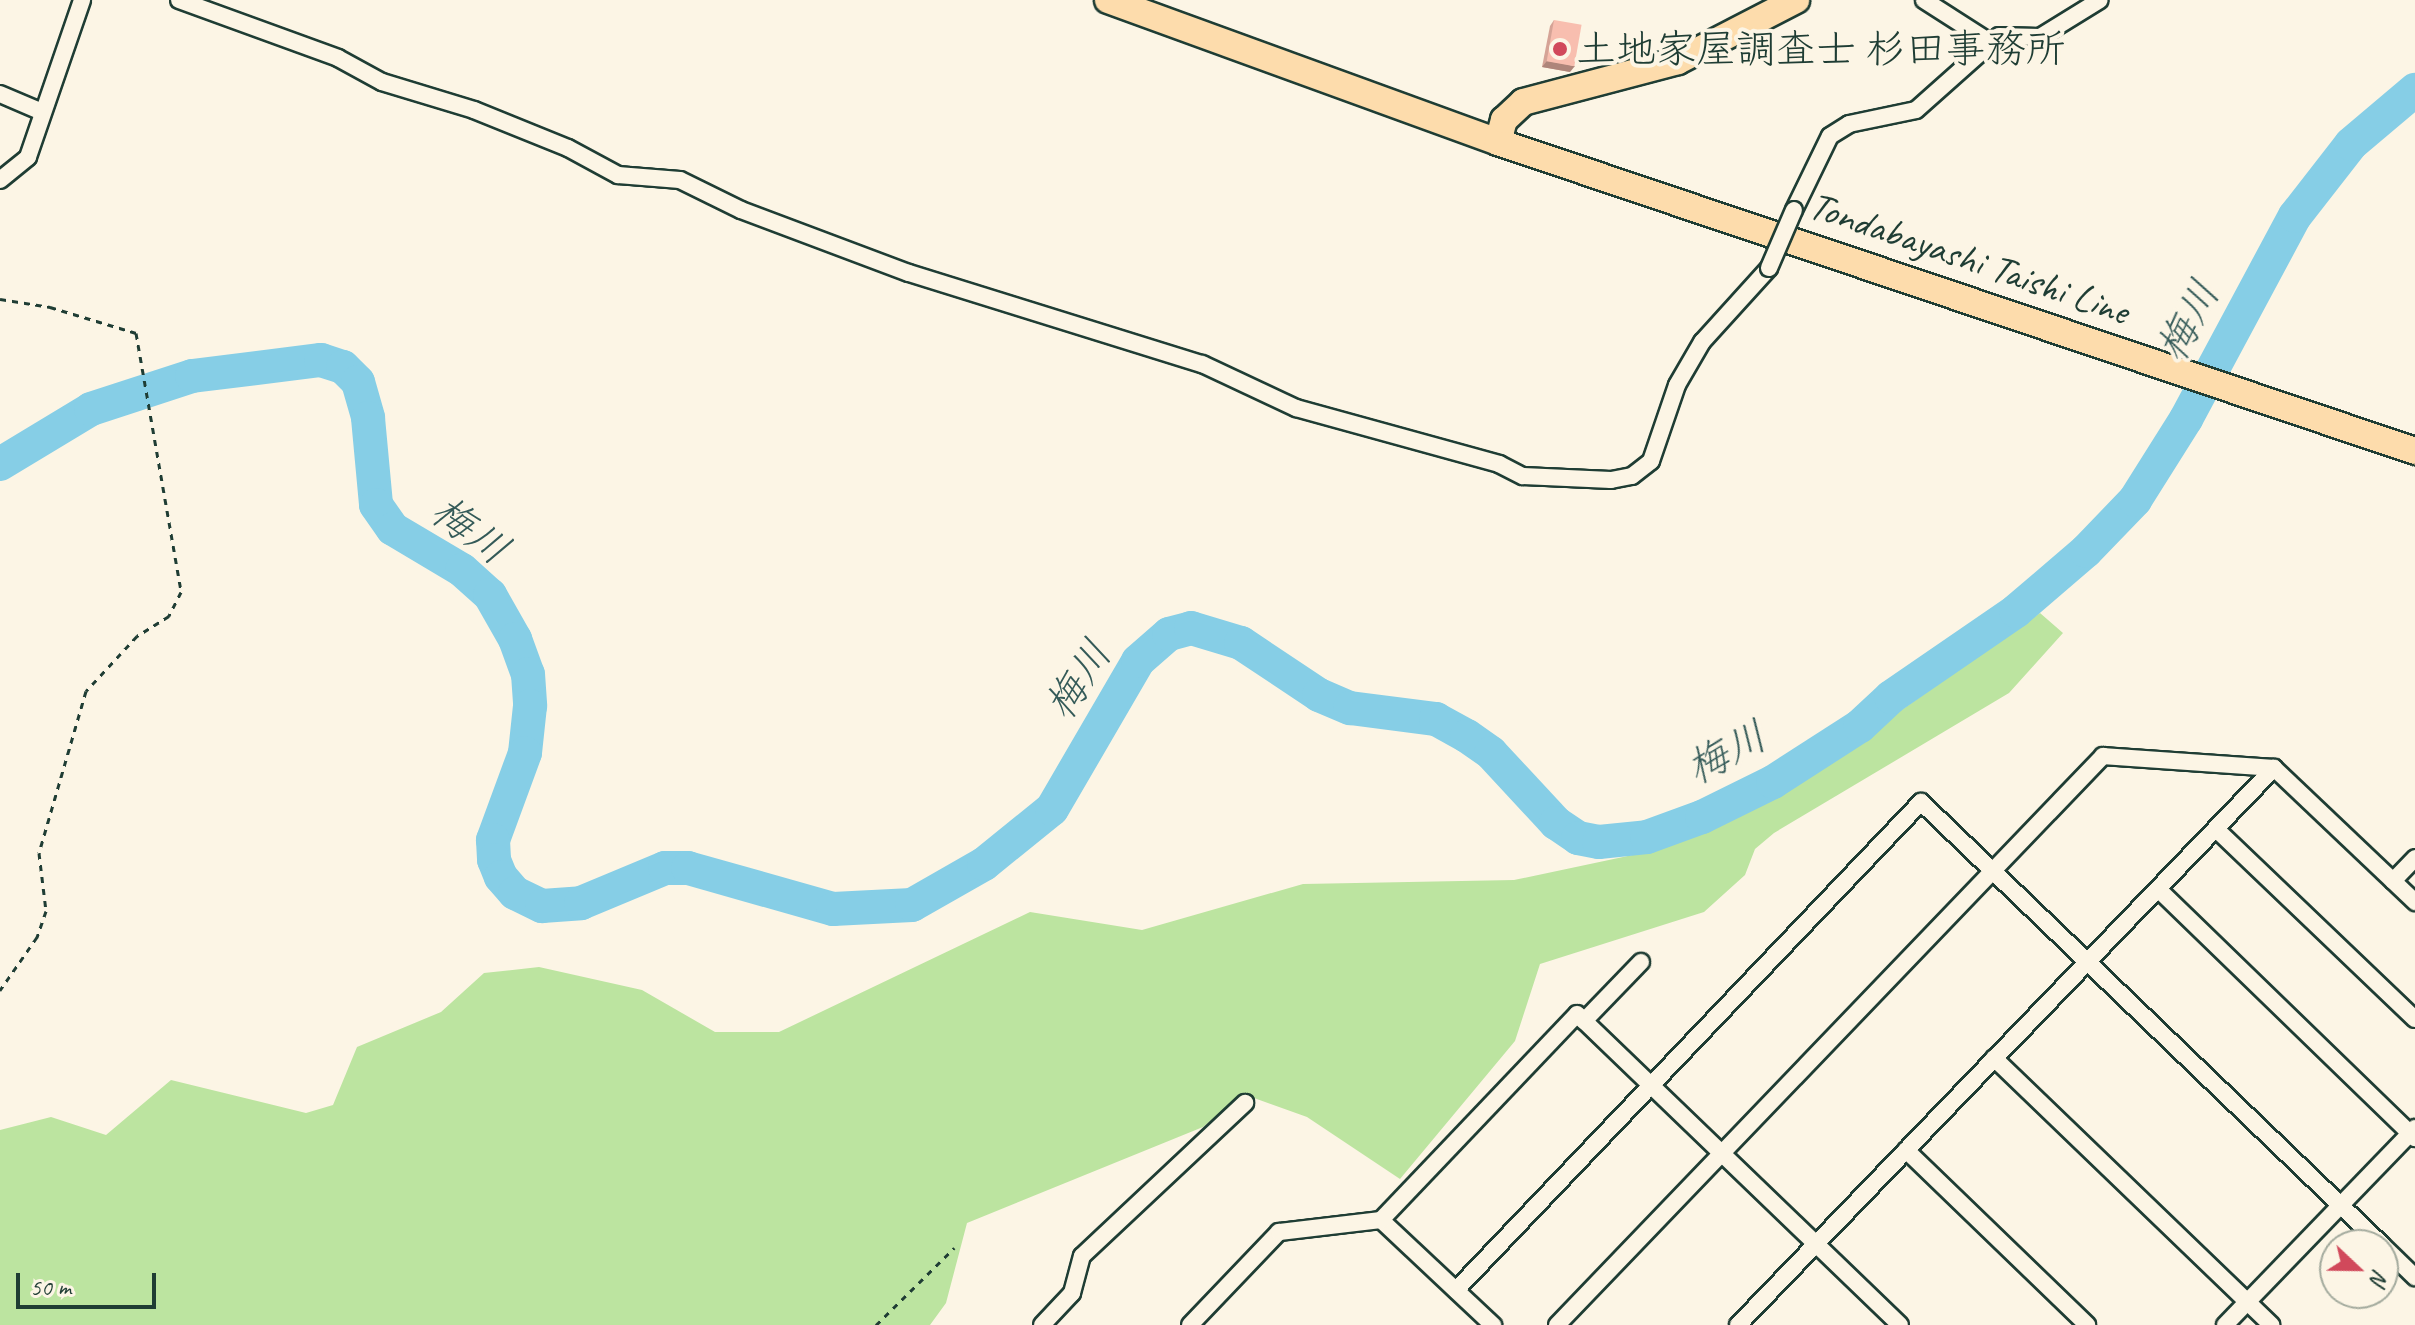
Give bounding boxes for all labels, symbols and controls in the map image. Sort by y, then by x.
place label: 土地家屋調査士 杉田事務所 [1576,25,2066,73]
marker: 土地家屋調査士 杉田事務所 [1551,40,1569,58]
street label: Tondabayashi Taishi Line [1802,181,2136,335]
water label: 梅川 [2147,272,2231,370]
water label: 梅川 [421,486,519,576]
water label: 梅川 [1035,631,1123,729]
water label: 梅川 [1678,711,1776,795]
north arrow [2319,1229,2399,1309]
scale bar [20,1257,160,1307]
text: N [2364,1266,2395,1289]
text: 50 m [30,1272,71,1302]

